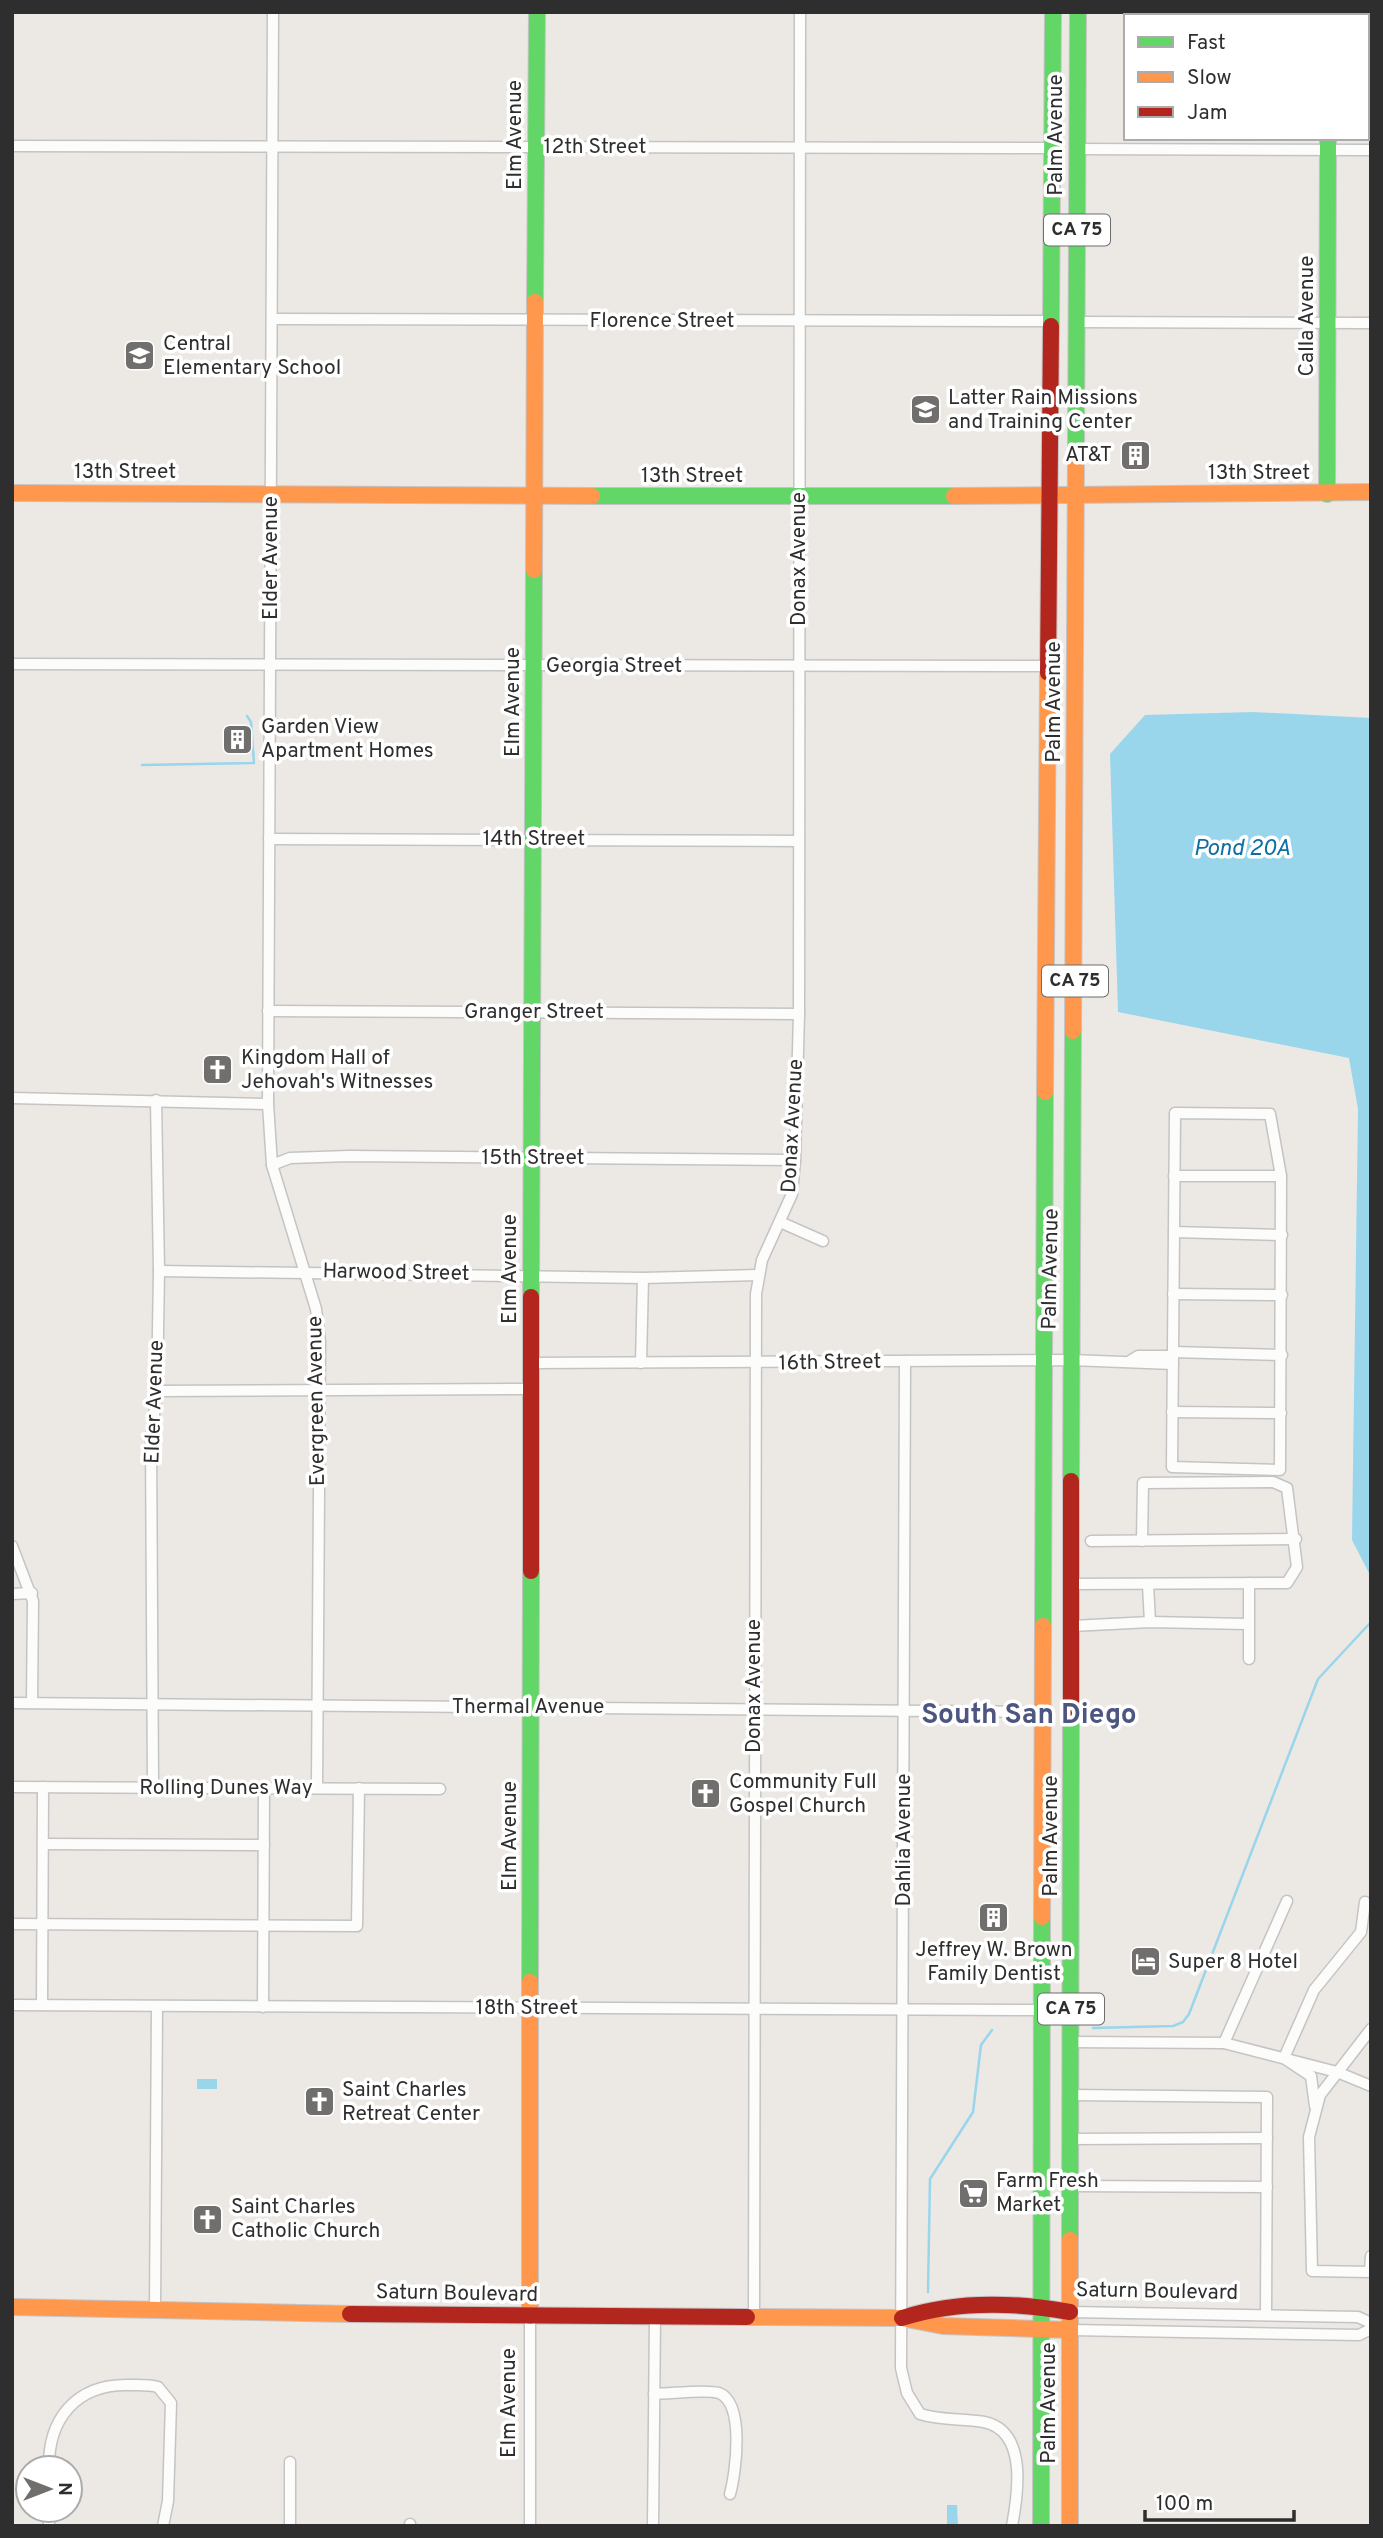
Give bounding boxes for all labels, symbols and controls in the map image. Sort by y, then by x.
legend [1124,14,1369,140]
text: Fast [1187,30,1226,57]
text: Slow [1187,65,1232,92]
street label: Palm Avenue [1043,74,1070,196]
street label: Elm Avenue [502,80,529,190]
text: Jam [1187,100,1228,127]
street label: 12th Street [544,134,646,161]
road number: CA 75 [1044,214,1110,246]
street label: Calla Avenue [1294,256,1321,376]
street label: Florence Street [590,308,734,335]
place label: Central Elementary School [163,331,341,382]
school or university icon: Central Elementary School [123,339,157,373]
place label: Latter Rain Missions and Training Center [948,385,1138,436]
school or university icon: Latter Rain Missions and Training Center [908,393,942,427]
building icon: AT&T [1118,438,1152,472]
place label: AT&T [1065,442,1112,469]
street label: 13th Street [74,459,176,486]
street label: 13th Street [1208,460,1310,487]
street label: 13th Street [641,463,743,490]
street label: Donax Avenue [786,492,813,626]
street label: Elder Avenue [258,496,285,620]
street label: Palm Avenue [1041,641,1068,763]
street label: Elm Avenue [500,647,527,757]
street label: Georgia Street [546,653,682,680]
place label: Garden View Apartment Homes [261,714,434,765]
building icon: Garden View Apartment Homes [221,722,255,756]
street label: 14th Street [483,826,585,853]
water label: Pond 20A [1194,835,1290,864]
road number: CA 75 [1042,965,1108,996]
street label: Granger Street [464,999,604,1026]
place label: Kingdom Hall of Jehovah's Witnesses [241,1045,433,1096]
church icon: Kingdom Hall of Jehovah's Witnesses [201,1053,235,1087]
street label: Donax Avenue [776,1058,810,1194]
street label: 15th Street [482,1145,584,1172]
street label: Palm Avenue [1036,1208,1066,1330]
street label: Elm Avenue [497,1214,524,1324]
street label: Harwood Street [322,1258,470,1288]
street label: Evergreen Avenue [302,1316,332,1486]
street label: Elder Avenue [139,1340,171,1464]
street label: 16th Street [779,1349,881,1377]
street label: Donax Avenue [741,1619,768,1753]
street label: Thermal Avenue [452,1694,604,1721]
district label: South San Diego [921,1698,1137,1734]
place label: Community Full Gospel Church [729,1769,877,1820]
street label: Dahlia Avenue [891,1774,918,1907]
street label: Rolling Dunes Way [139,1775,313,1802]
street label: Palm Avenue [1038,1775,1065,1897]
church icon: Community Full Gospel Church [689,1777,723,1811]
street label: Elm Avenue [497,1781,524,1891]
building icon: Jeffrey W. Brown Family Dentist [977,1901,1011,1935]
place label: Jeffrey W. Brown Family Dentist [915,1937,1073,1988]
hotel icon: Super 8 Hotel [1128,1945,1162,1979]
place label: Super 8 Hotel [1168,1949,1298,1976]
road number: CA 75 [1038,1994,1104,2024]
street label: 18th Street [476,1995,578,2022]
place label: Saint Charles Retreat Center [342,2077,480,2128]
church icon: Saint Charles Retreat Center [302,2085,336,2119]
place label: Farm Fresh Market [996,2168,1099,2219]
supermarket icon: Farm Fresh Market [956,2176,990,2210]
place label: Saint Charles Catholic Church [231,2194,380,2245]
church icon: Saint Charles Catholic Church [191,2202,225,2236]
street label: Saturn Boulevard [1076,2277,1238,2307]
street label: Saturn Boulevard [376,2279,538,2309]
street label: Palm Avenue [1036,2342,1063,2464]
street label: Elm Avenue [496,2348,523,2458]
north arrow [14,2454,84,2524]
scale bar [1145,2478,1294,2522]
text: N [52,2482,76,2496]
text: 100 m [1156,2491,1213,2518]

